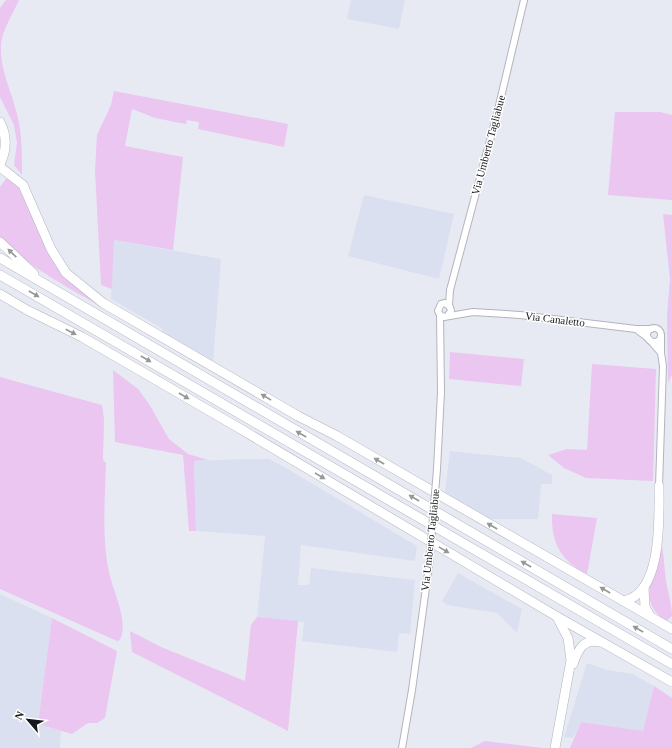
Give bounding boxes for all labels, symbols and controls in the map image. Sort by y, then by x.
street label: Via Umberto Tagliabue [469,94,507,196]
one-way arrow [7,249,17,258]
one-way arrow [28,290,40,297]
street label: Via Canaletto [524,309,586,329]
one-way arrow [65,329,77,335]
one-way arrow [140,356,152,363]
one-way arrow [178,393,190,400]
one-way arrow [260,394,272,401]
one-way arrow [295,430,307,437]
one-way arrow [374,457,385,464]
one-way arrow [314,473,326,480]
street label: Via Umberto Tagliabue [419,488,441,592]
one-way arrow [408,495,420,502]
one-way arrow [486,522,498,529]
one-way arrow [438,546,450,553]
one-way arrow [520,560,532,567]
one-way arrow [599,587,611,594]
one-way arrow [632,626,644,633]
north arrow [8,700,48,740]
text: N [12,709,26,722]

